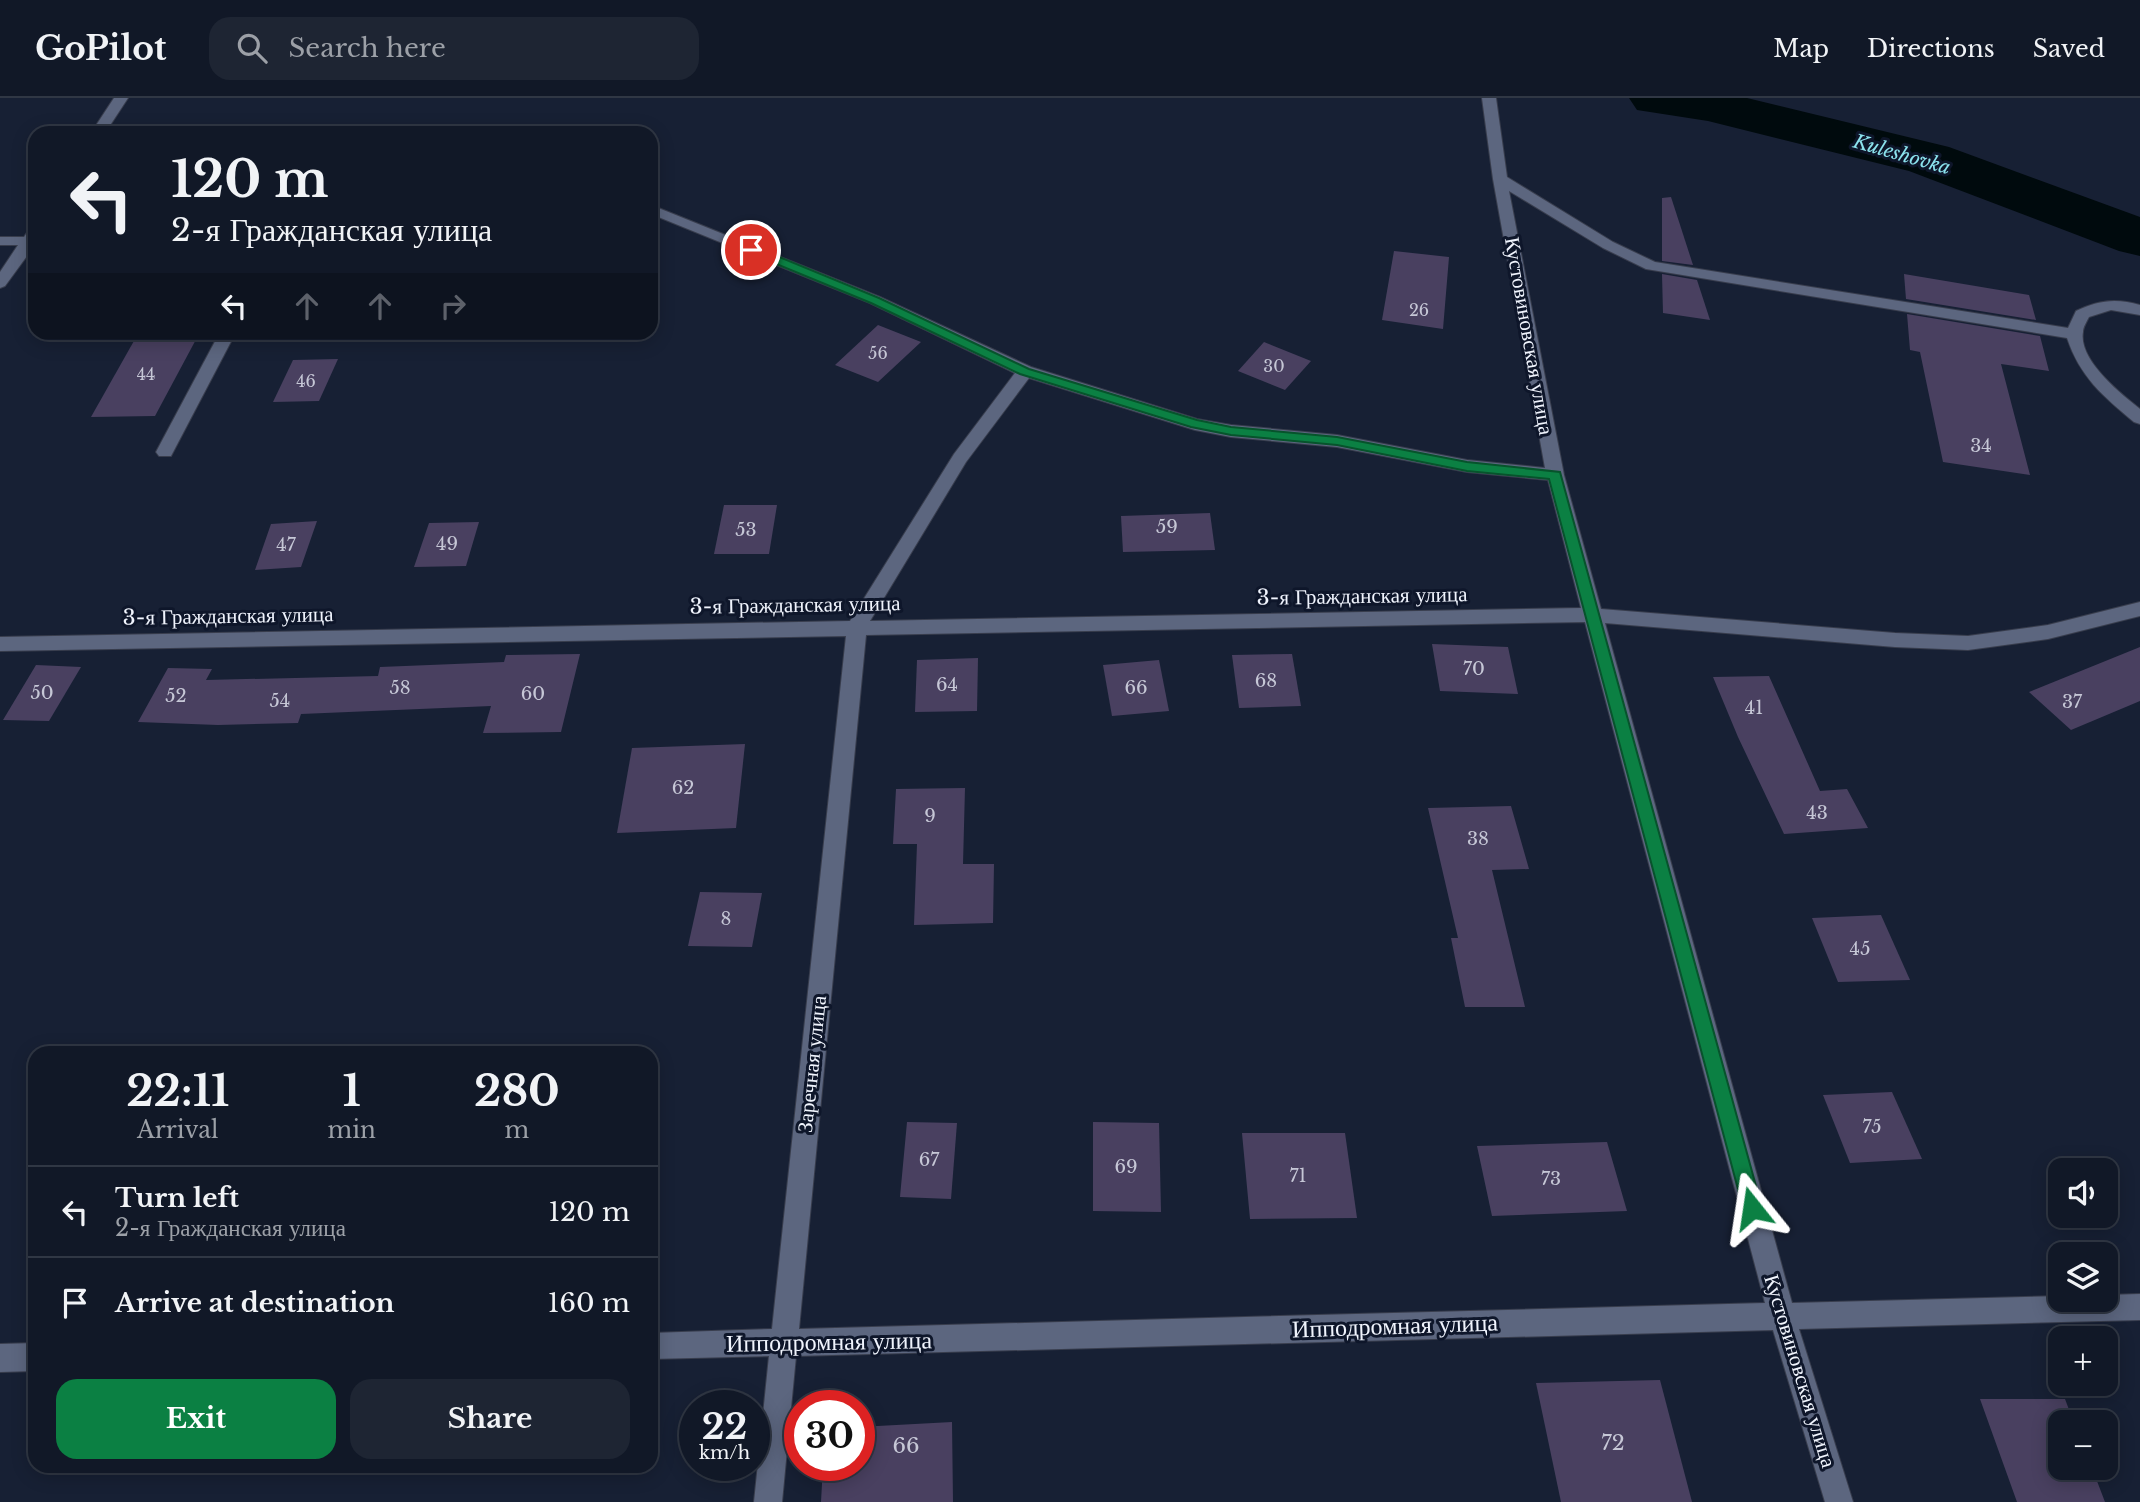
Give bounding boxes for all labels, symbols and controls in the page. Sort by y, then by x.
search box [209,17,699,80]
text: GoPilot [35,28,167,69]
icon: search [233,29,271,67]
text: Search here [289,32,446,64]
text: Map [1773,34,1829,63]
text: Directions [1867,34,1995,63]
text: Saved [2033,34,2105,63]
water label: Kuleshovka [1850,129,1953,179]
text: 120 m [171,149,329,210]
icon: left [56,154,147,245]
text: 2-я Гражданская улица [171,210,492,250]
pin [721,220,781,280]
icon: arrive [732,231,770,269]
street label: Кустовиновская улица [1499,235,1559,438]
icon: left [215,287,253,325]
icon: ahead [288,287,326,325]
icon: ahead [361,287,399,325]
icon: right [434,287,472,325]
house number: 26 [1409,300,1429,320]
house number: 56 [868,343,888,363]
house number: 30 [1263,356,1285,376]
house number: 44 [137,364,155,384]
house number: 46 [296,371,316,391]
house number: 34 [1970,435,1992,457]
house number: 59 [1156,516,1178,538]
house number: 53 [735,519,757,541]
house number: 49 [436,533,458,555]
house number: 47 [276,534,297,556]
street label: 3-я Гражданская улица [1256,581,1468,611]
street label: 3-я Гражданская улица [689,590,901,620]
street label: 3-я Гражданская улица [122,601,334,631]
house number: 70 [1463,658,1485,680]
house number: 68 [1255,670,1277,692]
house number: 64 [936,674,958,696]
house number: 58 [389,677,411,699]
house number: 66 [1124,677,1148,699]
house number: 50 [30,682,54,704]
house number: 60 [521,683,545,705]
house number: 52 [165,685,187,707]
house number: 54 [270,690,290,712]
house number: 37 [2062,691,2083,713]
house number: 41 [1745,697,1763,719]
house number: 62 [672,777,694,799]
house number: 43 [1806,802,1828,824]
house number: 9 [924,805,936,827]
house number: 38 [1467,828,1489,850]
house number: 8 [721,908,731,930]
house number: 45 [1850,938,1870,960]
street label: Заречная улица [792,993,832,1134]
text: 22:11 [126,1065,229,1117]
text: 1 [343,1065,361,1117]
text: 280 [474,1065,560,1117]
text: Arrival [137,1116,219,1144]
text: min [328,1116,376,1144]
text: m [505,1116,529,1144]
house number: 75 [1862,1116,1882,1138]
house number: 67 [919,1149,940,1171]
house number: 69 [1114,1156,1138,1178]
map controls [2048,1158,2118,1480]
button: sound [2048,1158,2118,1228]
house number: 71 [1289,1165,1307,1187]
house number: 73 [1541,1168,1561,1190]
position arrow [1715,1171,1789,1245]
text: Turn left [115,1182,239,1214]
icon: left [56,1193,94,1231]
text: 120 m [548,1196,630,1228]
text: 2-я Гражданская улица [115,1214,346,1242]
button: layers [2048,1242,2118,1312]
street label: Кустовиновская улица [1758,1271,1842,1471]
icon: arrive [56,1284,94,1322]
text: Arrive at destination [115,1287,395,1319]
text: 160 m [548,1287,630,1319]
street label: Ипподромная улица [1292,1307,1499,1344]
street label: Ипподромная улица [726,1325,933,1358]
button: + [2048,1326,2118,1396]
button: Exit [56,1379,336,1459]
button: Share [350,1379,630,1459]
speed limit sign: 30 [784,1390,875,1481]
text: 22 [702,1405,747,1448]
button: − [2048,1410,2118,1480]
house number: 72 [1601,1430,1625,1456]
house number: 66 [892,1433,920,1459]
text: km/h [699,1442,750,1464]

